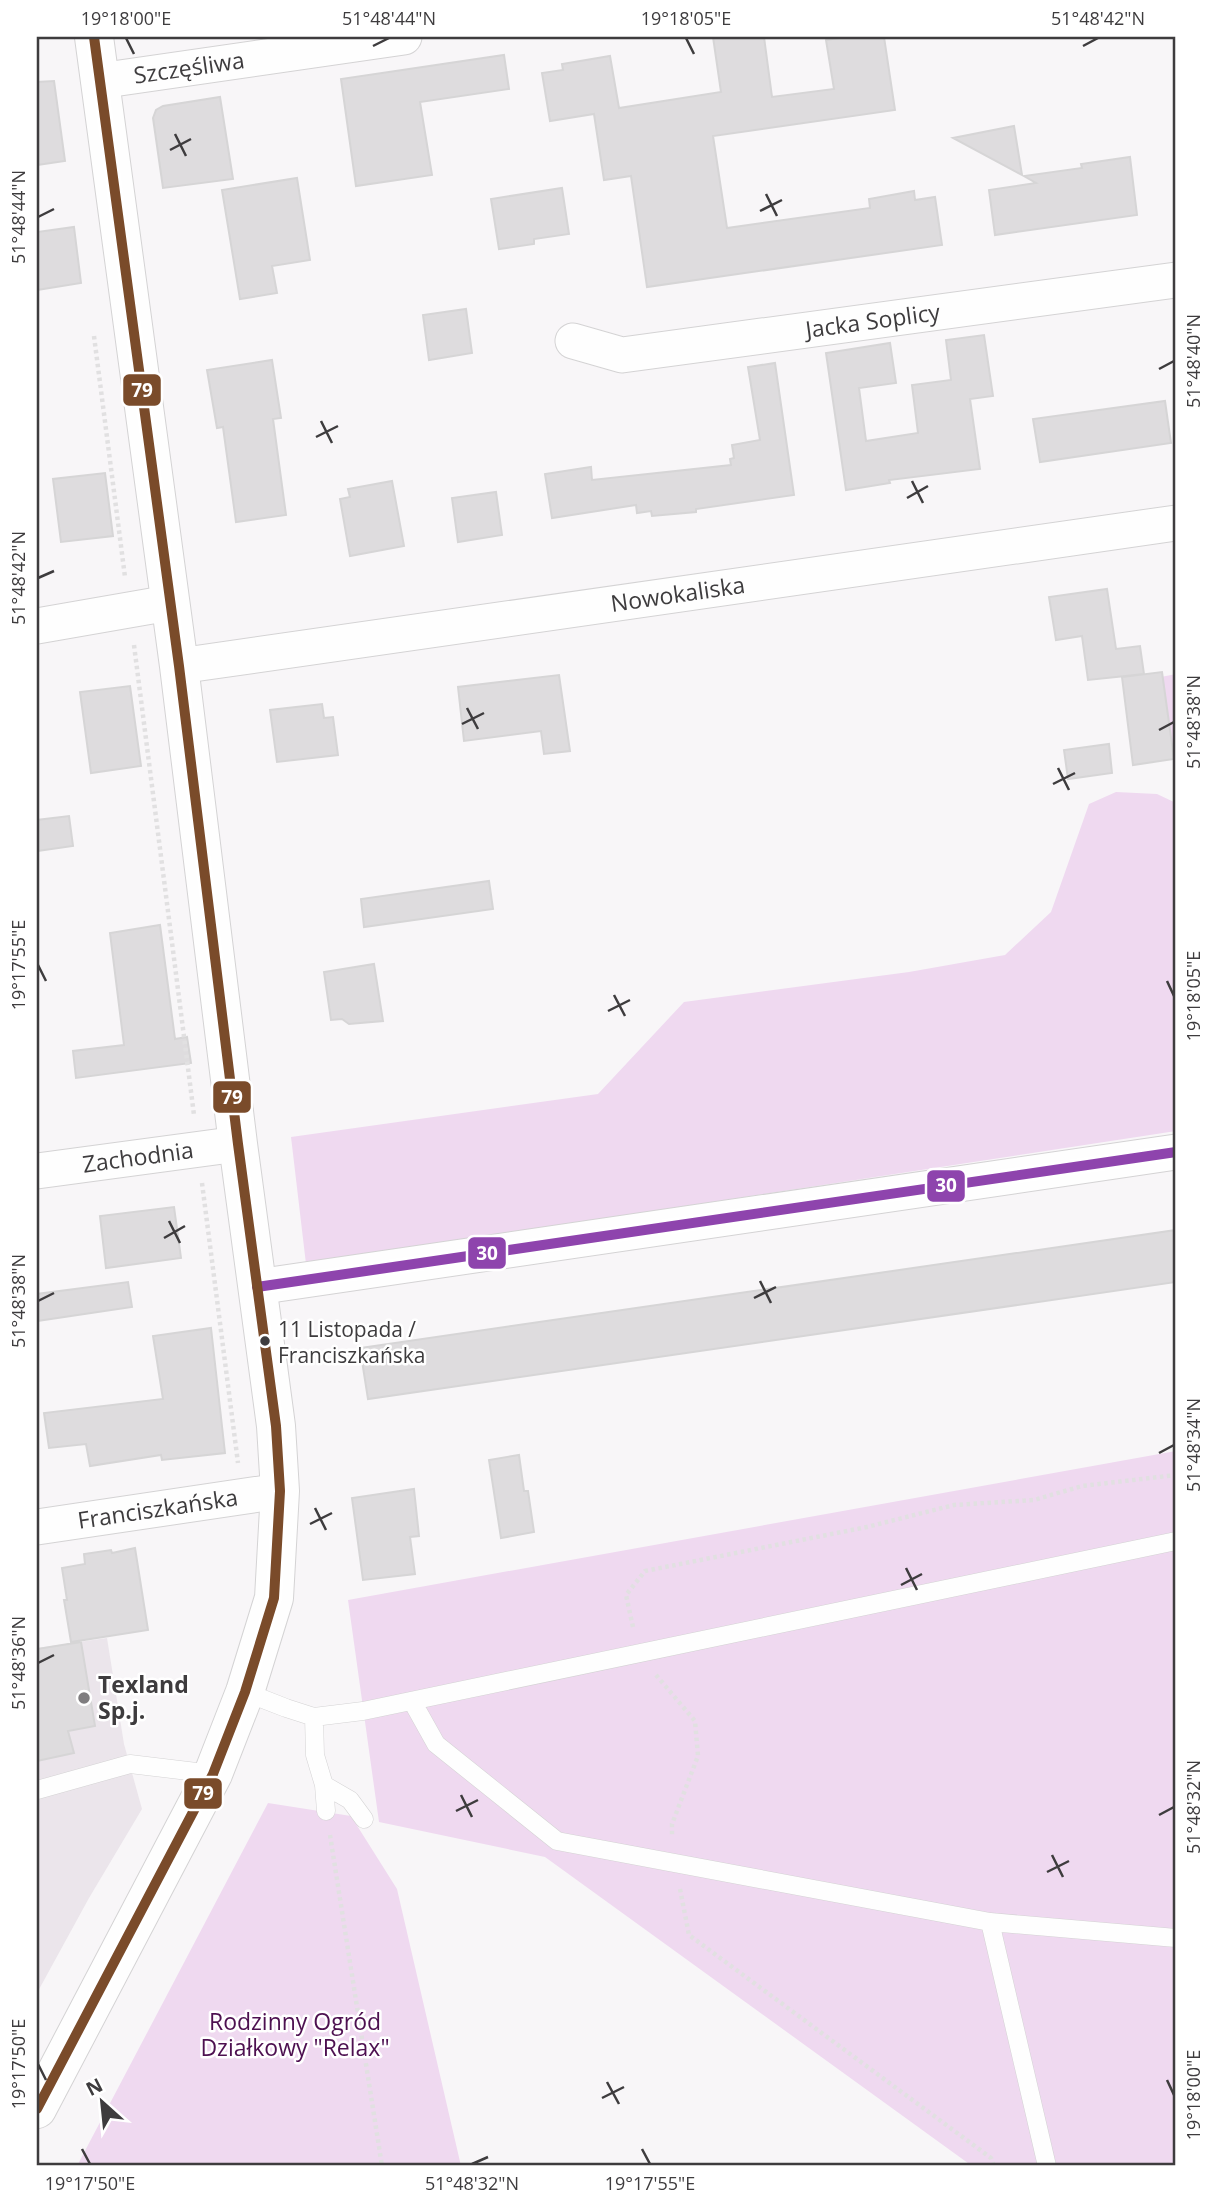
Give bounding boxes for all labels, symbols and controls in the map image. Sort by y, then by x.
text: 19°18'00"E [81,6,171,30]
text: 51°48'44"N [342,6,436,30]
text: 19°18'05"E [641,6,731,30]
text: 51°48'42"N [1051,6,1145,30]
street label: Szczęśliwa [132,43,246,91]
text: 51°48'44"N [6,170,30,264]
street label: Jacka Soplicy [801,295,942,345]
text: 51°48'40"N [1181,314,1205,408]
line badge: 79 [122,373,162,407]
text: 79 [131,377,153,403]
text: 51°48'42"N [6,531,30,625]
street label: Nowokaliska [609,568,747,619]
text: 51°48'38"N [1181,675,1205,769]
text: 19°17'55"E [6,920,30,1010]
text: 19°18'05"E [1181,951,1205,1041]
line badge: 79 [212,1080,252,1114]
text: 79 [221,1084,243,1110]
street label: Zachodnia [80,1133,195,1180]
line badge: 30 [926,1169,966,1203]
text: 30 [935,1172,957,1198]
line badge: 30 [467,1236,507,1270]
text: 30 [476,1240,498,1266]
text: 51°48'38"N [6,1254,30,1348]
place label: 11 Listopada / Franciszkańska [278,1315,425,1369]
marker: 11 Listopada / Franciszkańska [258,1334,272,1348]
text: 51°48'34"N [1181,1398,1205,1492]
street label: Franciszkańska [75,1480,240,1536]
text: 51°48'36"N [6,1616,30,1710]
place label: Texland Sp.j. [98,1668,189,1726]
marker: Texland Sp.j. [76,1690,92,1706]
text: 51°48'32"N [1181,1760,1205,1854]
line badge: 79 [183,1777,223,1810]
text: 79 [192,1780,214,1806]
park label: Rodzinny Ogród Działkowy "Relax" [200,2005,390,2063]
text: 19°17'50"E [6,2019,30,2109]
text: 19°18'00"E [1181,2050,1205,2140]
north arrow [66,2066,136,2136]
text: N [81,2072,107,2102]
text: 19°17'50"E [45,2171,135,2195]
text: 51°48'32"N [425,2171,519,2195]
text: 19°17'55"E [605,2171,695,2195]

